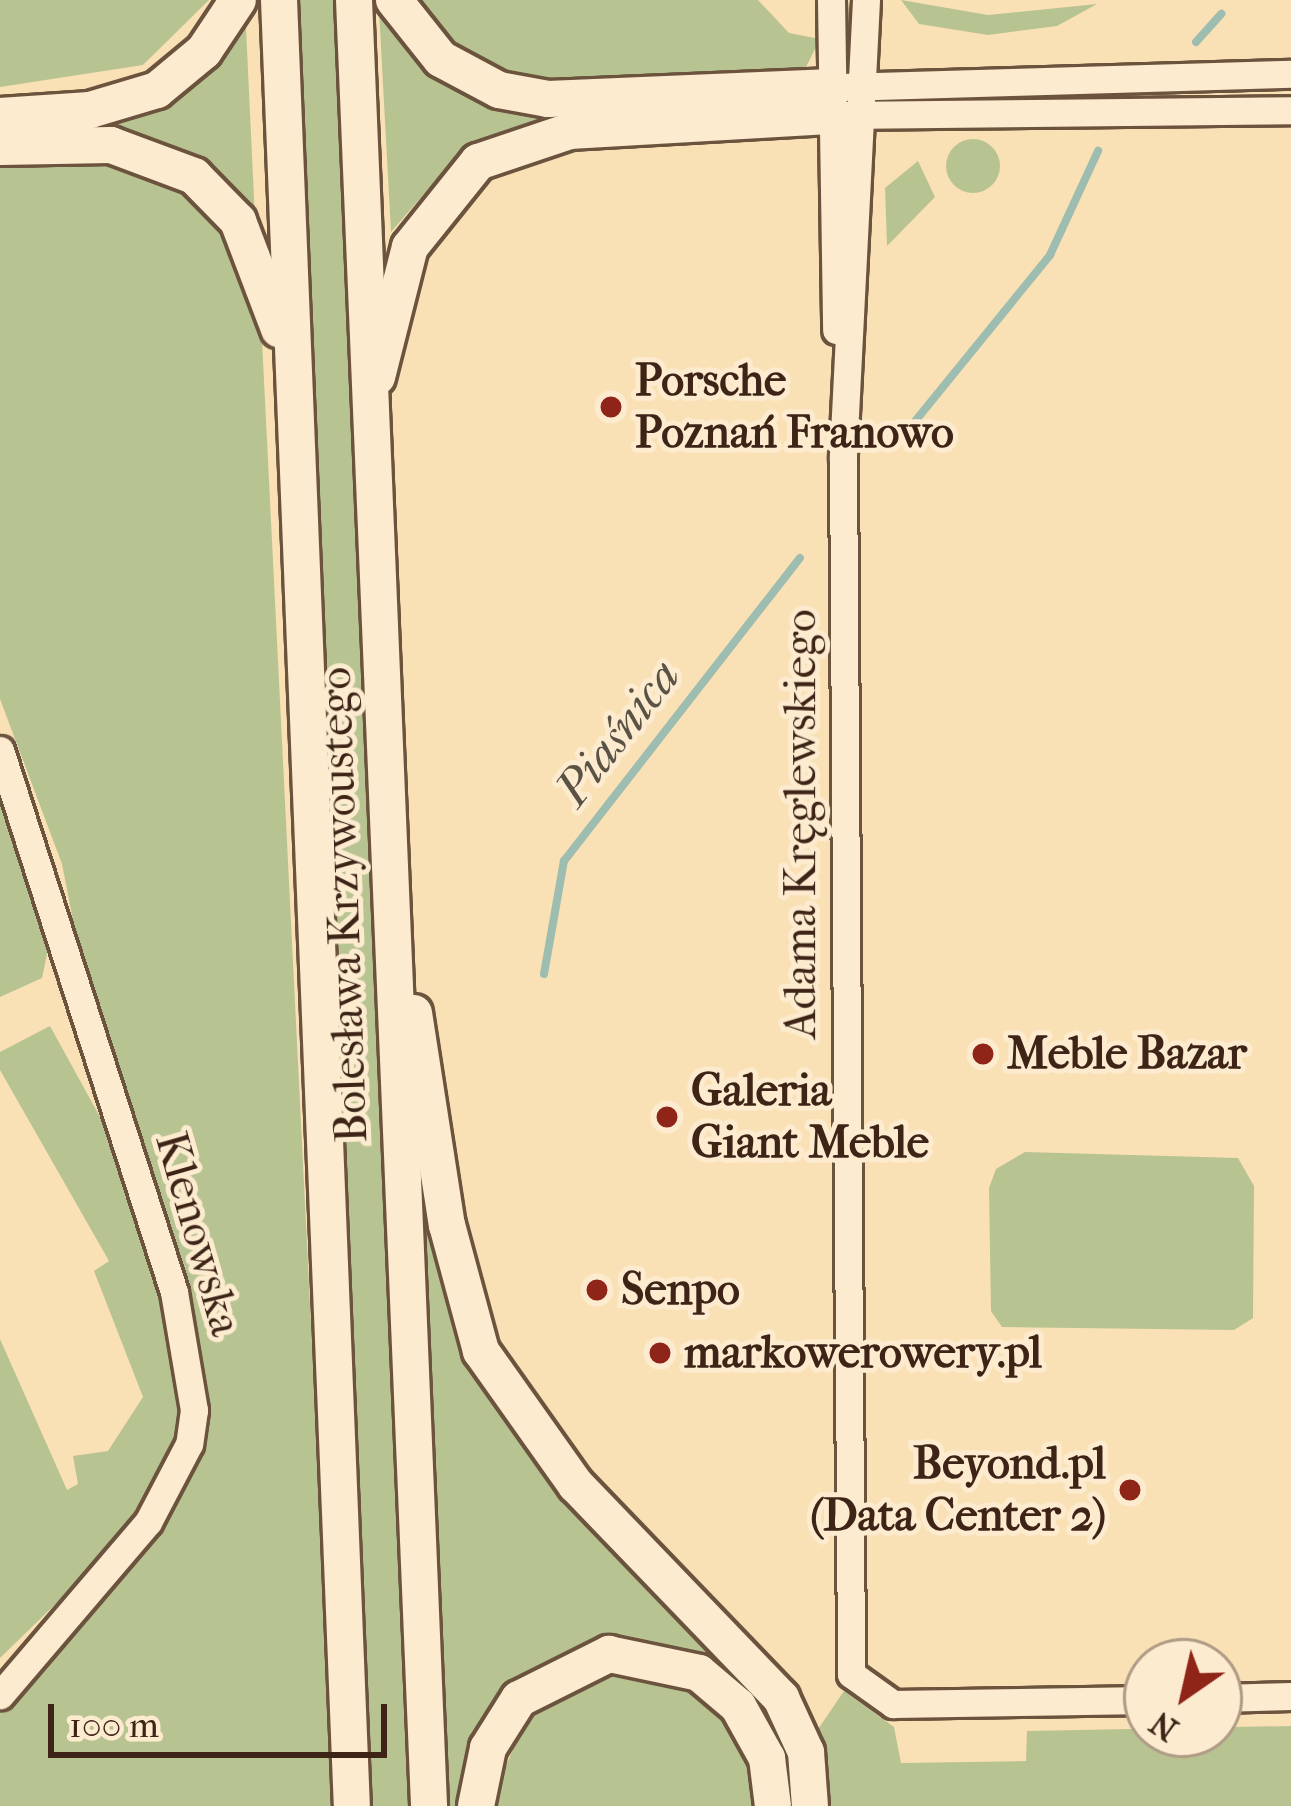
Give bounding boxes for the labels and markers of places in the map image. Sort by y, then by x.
place label: Porsche Poznań Franowo [635,354,954,460]
marker: Porsche Poznań Franowo [598,394,624,420]
place label: Meble Bazar [1007,1027,1247,1081]
marker: Meble Bazar [970,1041,996,1067]
place label: Galeria Giant Meble [691,1064,929,1170]
marker: Galeria Giant Meble [654,1104,680,1130]
place label: Senpo [621,1263,740,1317]
marker: Senpo [584,1277,610,1303]
place label: markowerowery.pl [684,1326,1042,1380]
marker: markowerowery.pl [647,1340,673,1366]
place label: Beyond.pl (Data Center 2) [810,1437,1106,1543]
marker: Beyond.pl (Data Center 2) [1117,1477,1143,1503]

